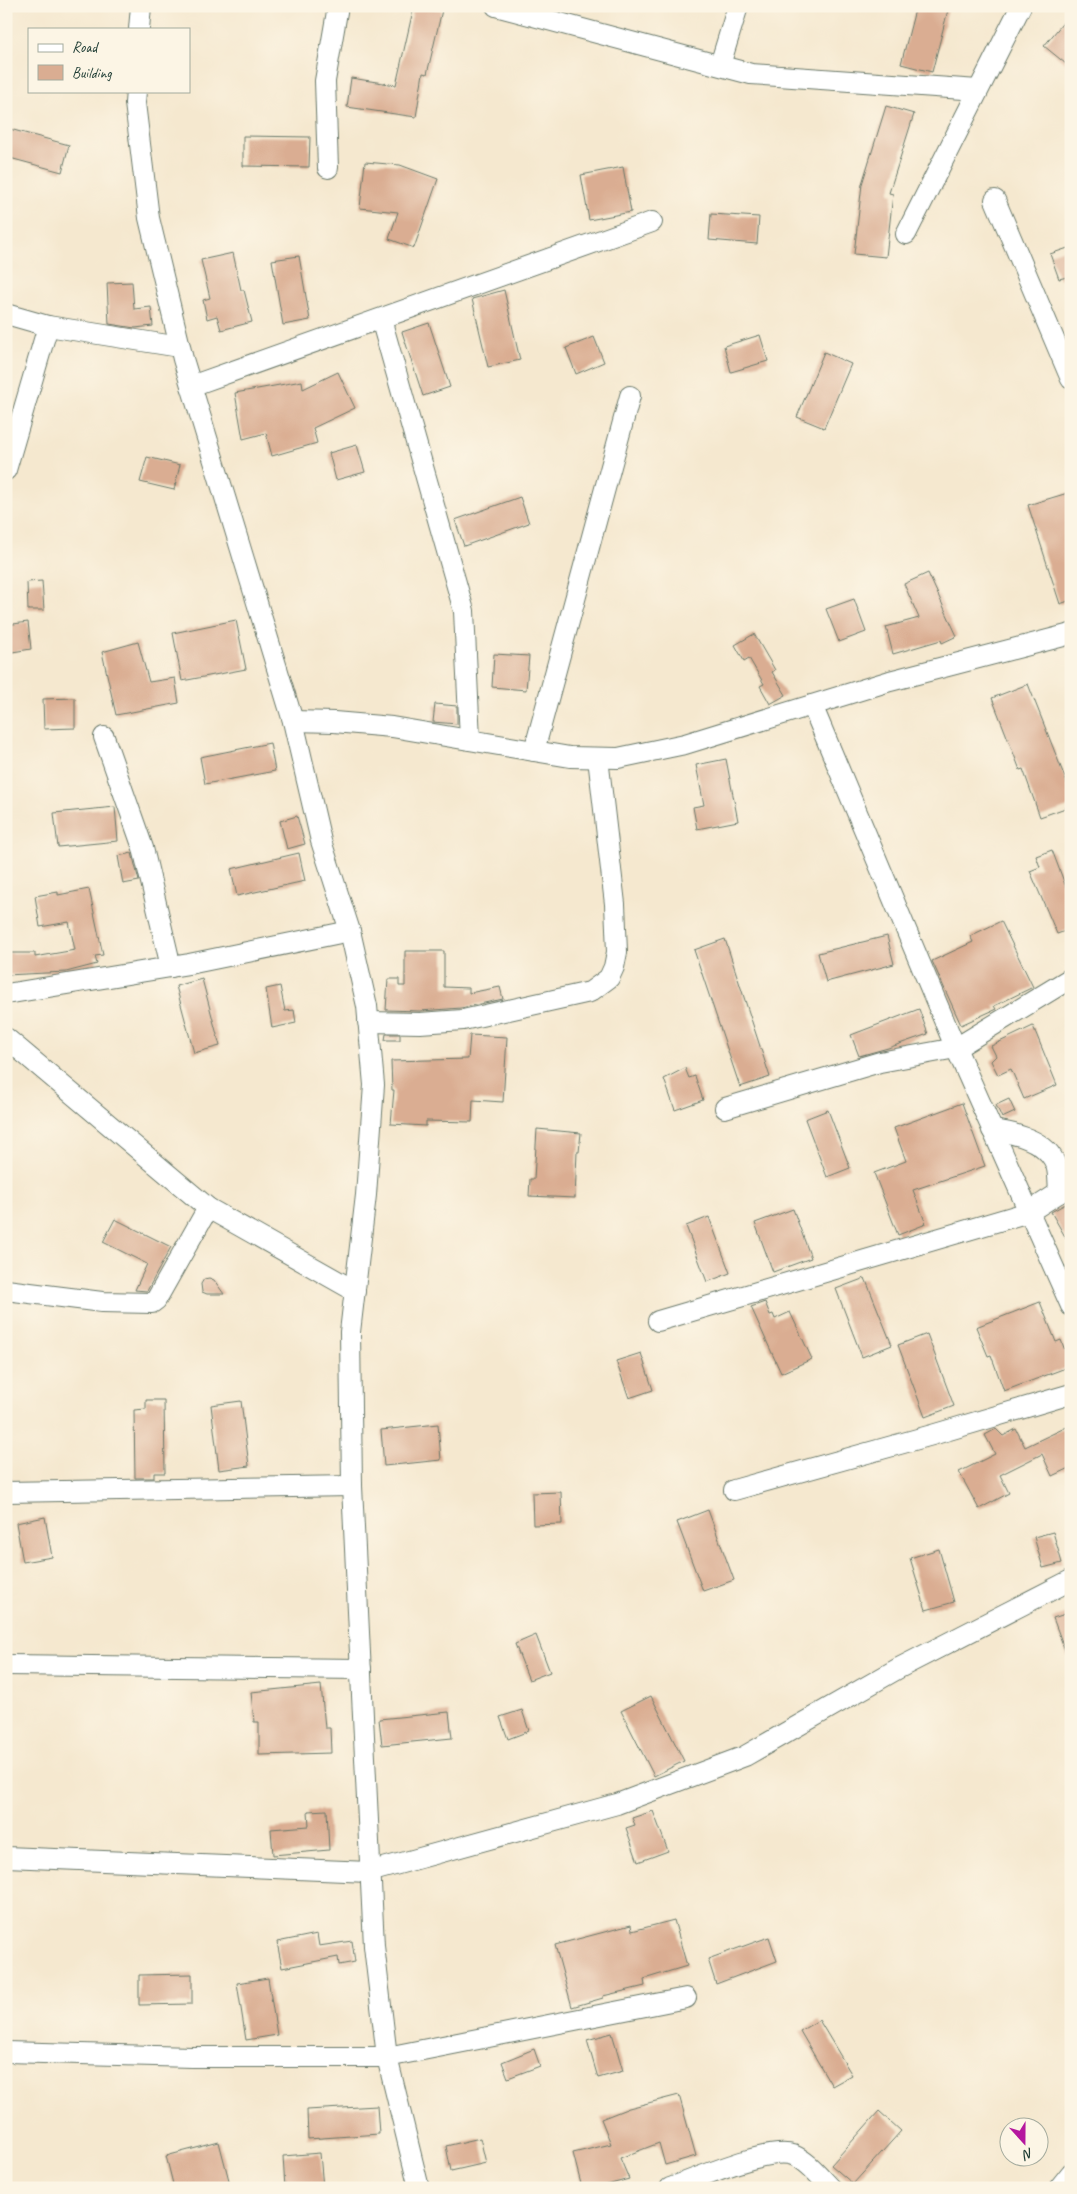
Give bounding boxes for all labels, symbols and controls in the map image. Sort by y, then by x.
legend [28,28,190,92]
text: Road [72,38,99,57]
text: Building [72,64,112,83]
north arrow [1000,2116,1050,2166]
text: N [1019,2144,1036,2164]

